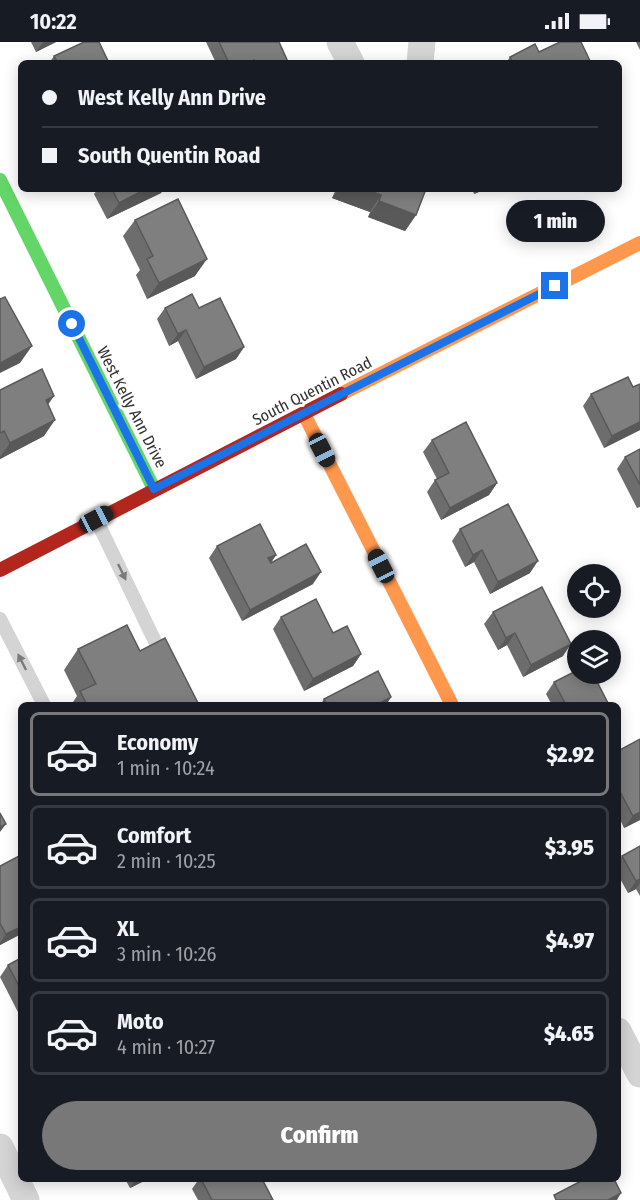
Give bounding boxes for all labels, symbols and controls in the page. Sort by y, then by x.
text: 10:22 [30,8,77,35]
text: West Kelly Ann Drive [78,84,266,111]
text: South Quentin Road [78,142,260,169]
callout: 1 min [506,199,604,241]
text: 1 min [534,209,577,233]
route end [541,272,568,299]
route start [58,310,85,337]
street label: West Kelly Ann Drive [93,343,171,471]
street label: South Quentin Road [249,353,375,429]
car [306,430,338,470]
car [76,503,116,535]
car [365,546,397,586]
one-way arrow [116,563,126,581]
map controls [567,564,621,684]
button: locate [567,564,621,618]
button: layers [567,630,621,684]
one-way arrow [17,653,27,670]
icon: car [45,727,99,781]
text: Economy [117,729,198,756]
text: $2.92 [547,741,594,768]
text: 1 min · 10:24 [117,756,215,780]
icon: car [45,820,99,874]
text: Comfort [117,822,191,849]
text: $3.95 [545,834,594,861]
text: 2 min · 10:25 [117,849,216,873]
icon: car [45,913,99,967]
text: XL [117,915,139,942]
text: $4.97 [546,927,594,954]
text: 3 min · 10:26 [117,942,217,966]
icon: car [45,1006,99,1060]
text: Moto [117,1008,164,1035]
text: $4.65 [544,1020,594,1047]
text: 4 min · 10:27 [117,1035,215,1059]
button: Confirm [42,1101,597,1170]

